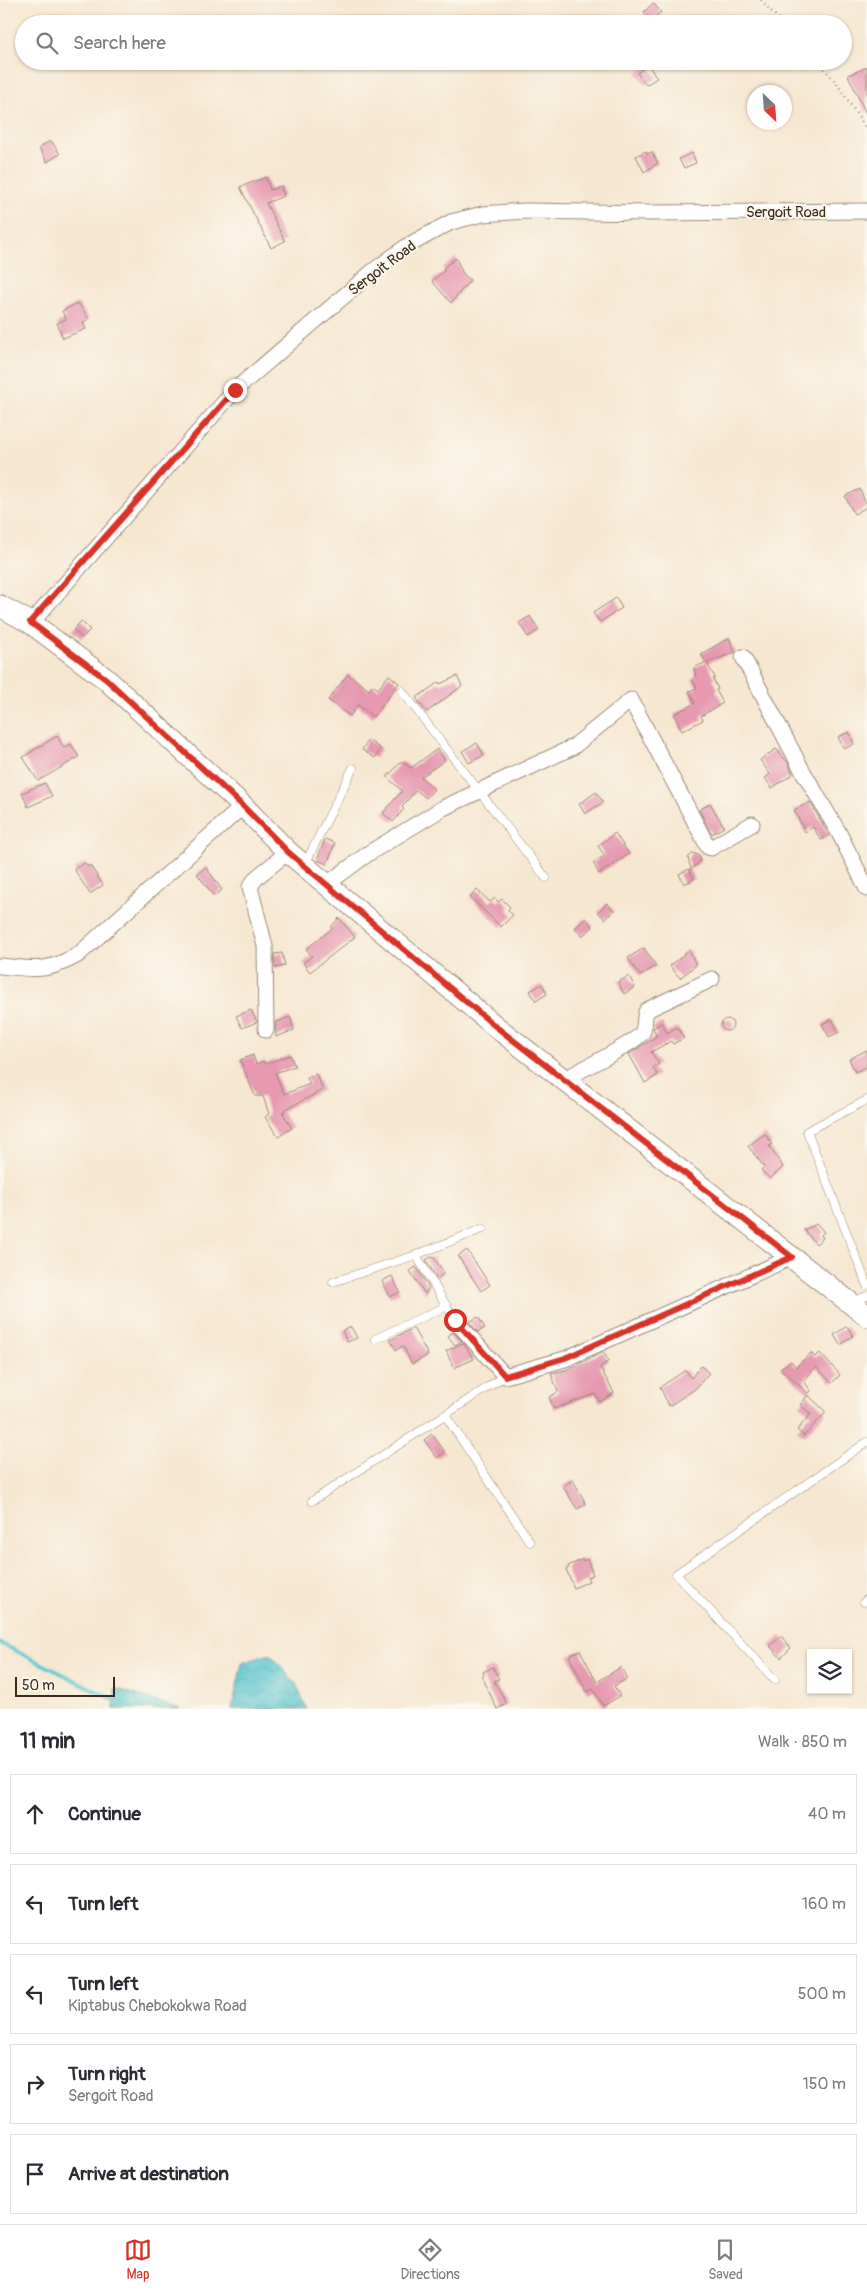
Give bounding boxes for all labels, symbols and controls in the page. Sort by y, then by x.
search box [15,15,852,70]
icon: search [33,29,61,57]
text: Search here [73,31,166,55]
north arrow [747,85,792,130]
street label: Sergoit Road [746,203,826,222]
street label: Sergoit Road [345,237,420,300]
route end [224,379,247,402]
route start [444,1309,467,1332]
map controls [807,1649,852,1694]
button: layers [807,1649,852,1694]
scale bar [15,1674,115,1697]
text: 50 m [22,1677,55,1694]
text: 11 min [20,1728,75,1755]
text: Walk · 850 m [758,1732,847,1752]
icon: ahead [21,1800,49,1828]
text: Continue [68,1802,141,1826]
text: 40 m [808,1804,846,1824]
icon: left [21,1890,49,1918]
text: Turn left [68,1892,138,1916]
text: 160 m [802,1894,846,1914]
text: Turn left [68,1972,138,1996]
icon: left [21,1980,49,2008]
text: 500 m [798,1984,846,2004]
text: Kiptabus Chebokokwa Road [68,1996,247,2016]
text: Turn right [68,2062,146,2086]
icon: right [21,2070,49,2098]
text: 150 m [802,2074,846,2094]
text: Sergoit Road [68,2086,153,2106]
icon: arrive [21,2160,49,2188]
text: Arrive at destination [68,2162,229,2186]
tab: Map [124,2236,152,2283]
tab: Directions [400,2236,460,2283]
tab: Saved [708,2236,743,2283]

